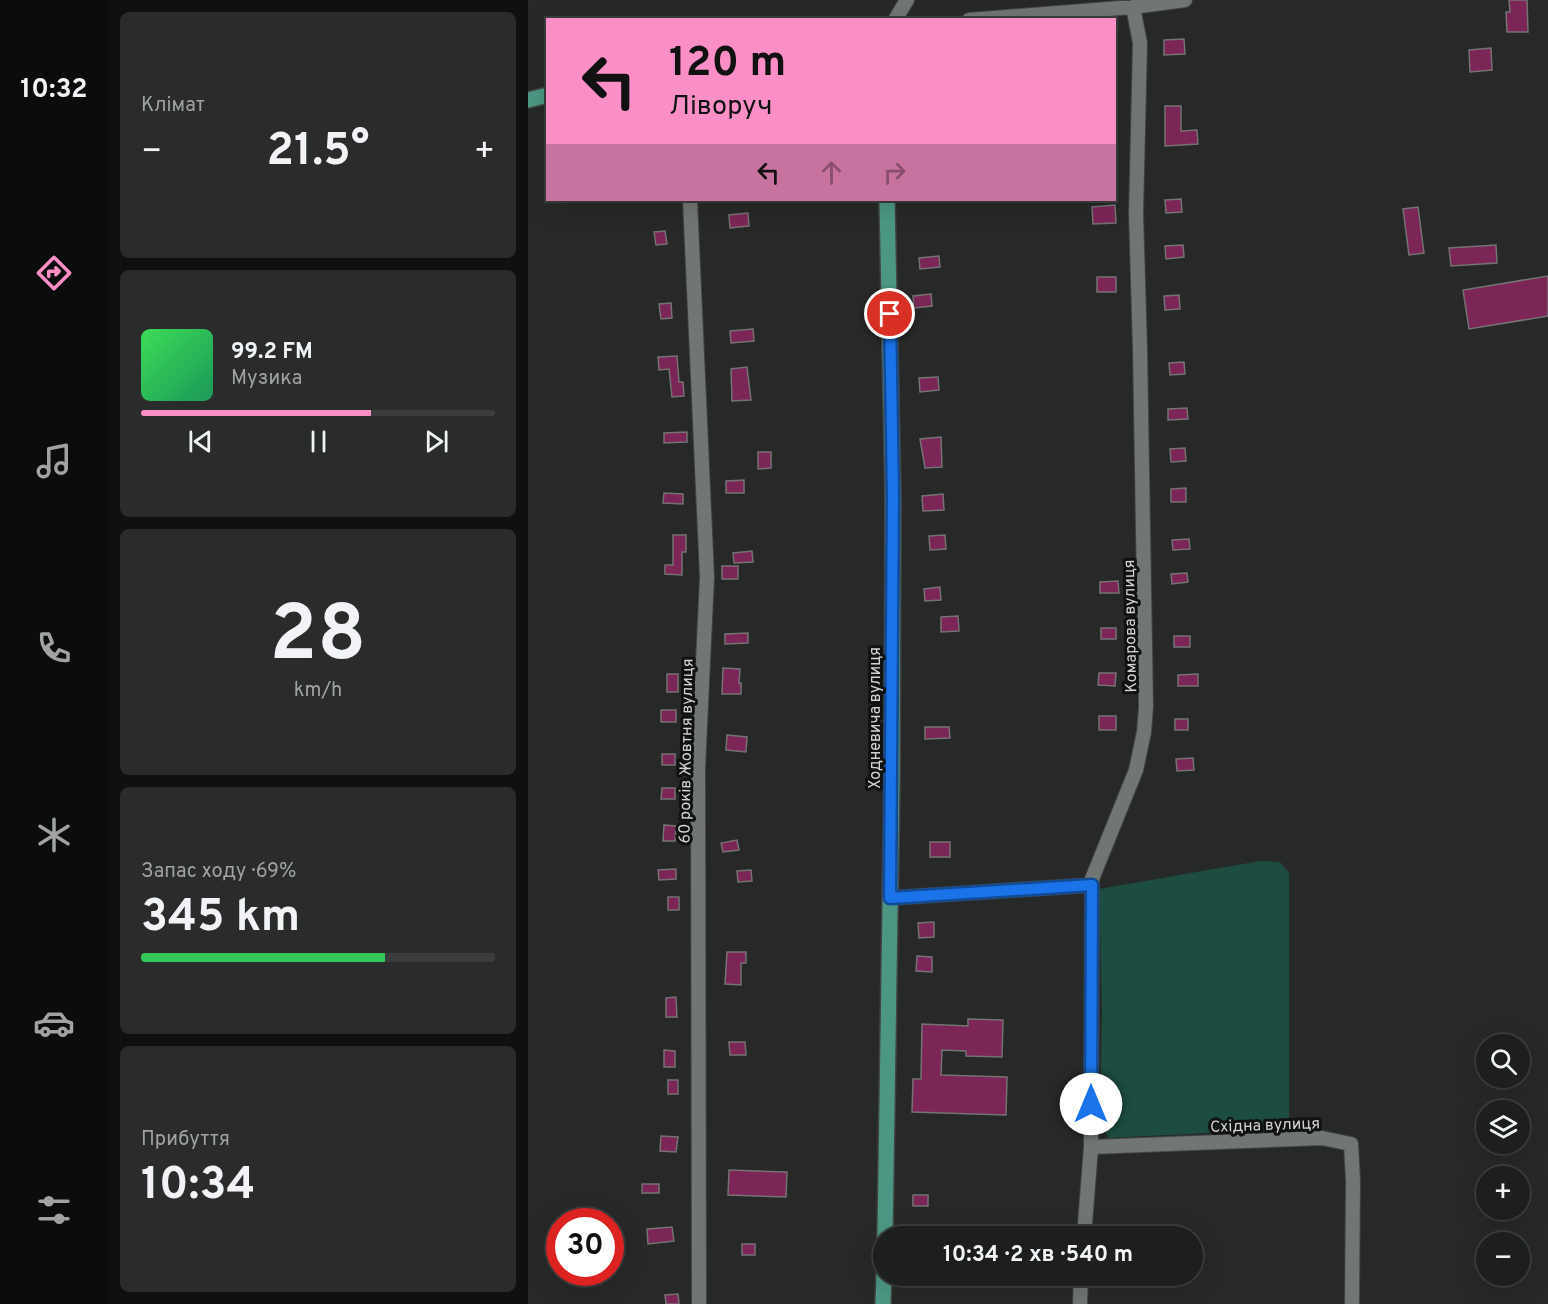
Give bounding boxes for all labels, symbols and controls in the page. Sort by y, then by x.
text: 120 m [669,38,786,91]
icon: left [570,42,648,120]
text: 10:32 [20,73,88,107]
text: Ліворуч [669,90,773,124]
text: Клімат [141,93,205,119]
text: 21.5° [267,124,369,181]
text: − [141,132,162,174]
text: + [474,132,495,174]
icon: left [752,156,785,189]
icon: ahead [815,156,848,189]
icon: right [878,156,911,189]
icon: directions [33,252,75,294]
pin [864,288,915,339]
icon: arrive [873,297,906,330]
text: 99.2 FM [231,339,313,366]
text: Музика [231,366,302,392]
icon: previous [184,425,217,458]
icon: pause [302,425,335,458]
icon: next [420,425,453,458]
icon: music [33,440,75,482]
street label: Комарова вулиця [1120,559,1142,693]
text: 28 [270,589,366,688]
icon: phone [33,627,75,669]
street label: Ходневича вулиця [866,647,886,789]
street label: 60 років Жовтня вулиця [675,658,699,844]
text: km/h [294,678,342,704]
icon: climate [33,814,75,856]
text: Запас ходу · 69% [141,859,296,885]
text: 345 km [141,890,300,947]
icon: car [33,1002,75,1044]
map controls [1476,1034,1530,1286]
button: search [1476,1034,1530,1088]
position arrow [1059,1072,1123,1136]
button: layers [1476,1100,1530,1154]
street label: Східна вулиця [1210,1114,1320,1138]
text: Прибуття [141,1127,230,1153]
text: 10:34 [141,1158,255,1215]
button: + [1476,1166,1530,1220]
icon: filters [33,1189,75,1231]
speed limit sign: 30 [546,1208,624,1286]
button: − [1476,1232,1530,1286]
text: 10:34 · 2 хв · 540 m [943,1242,1133,1269]

